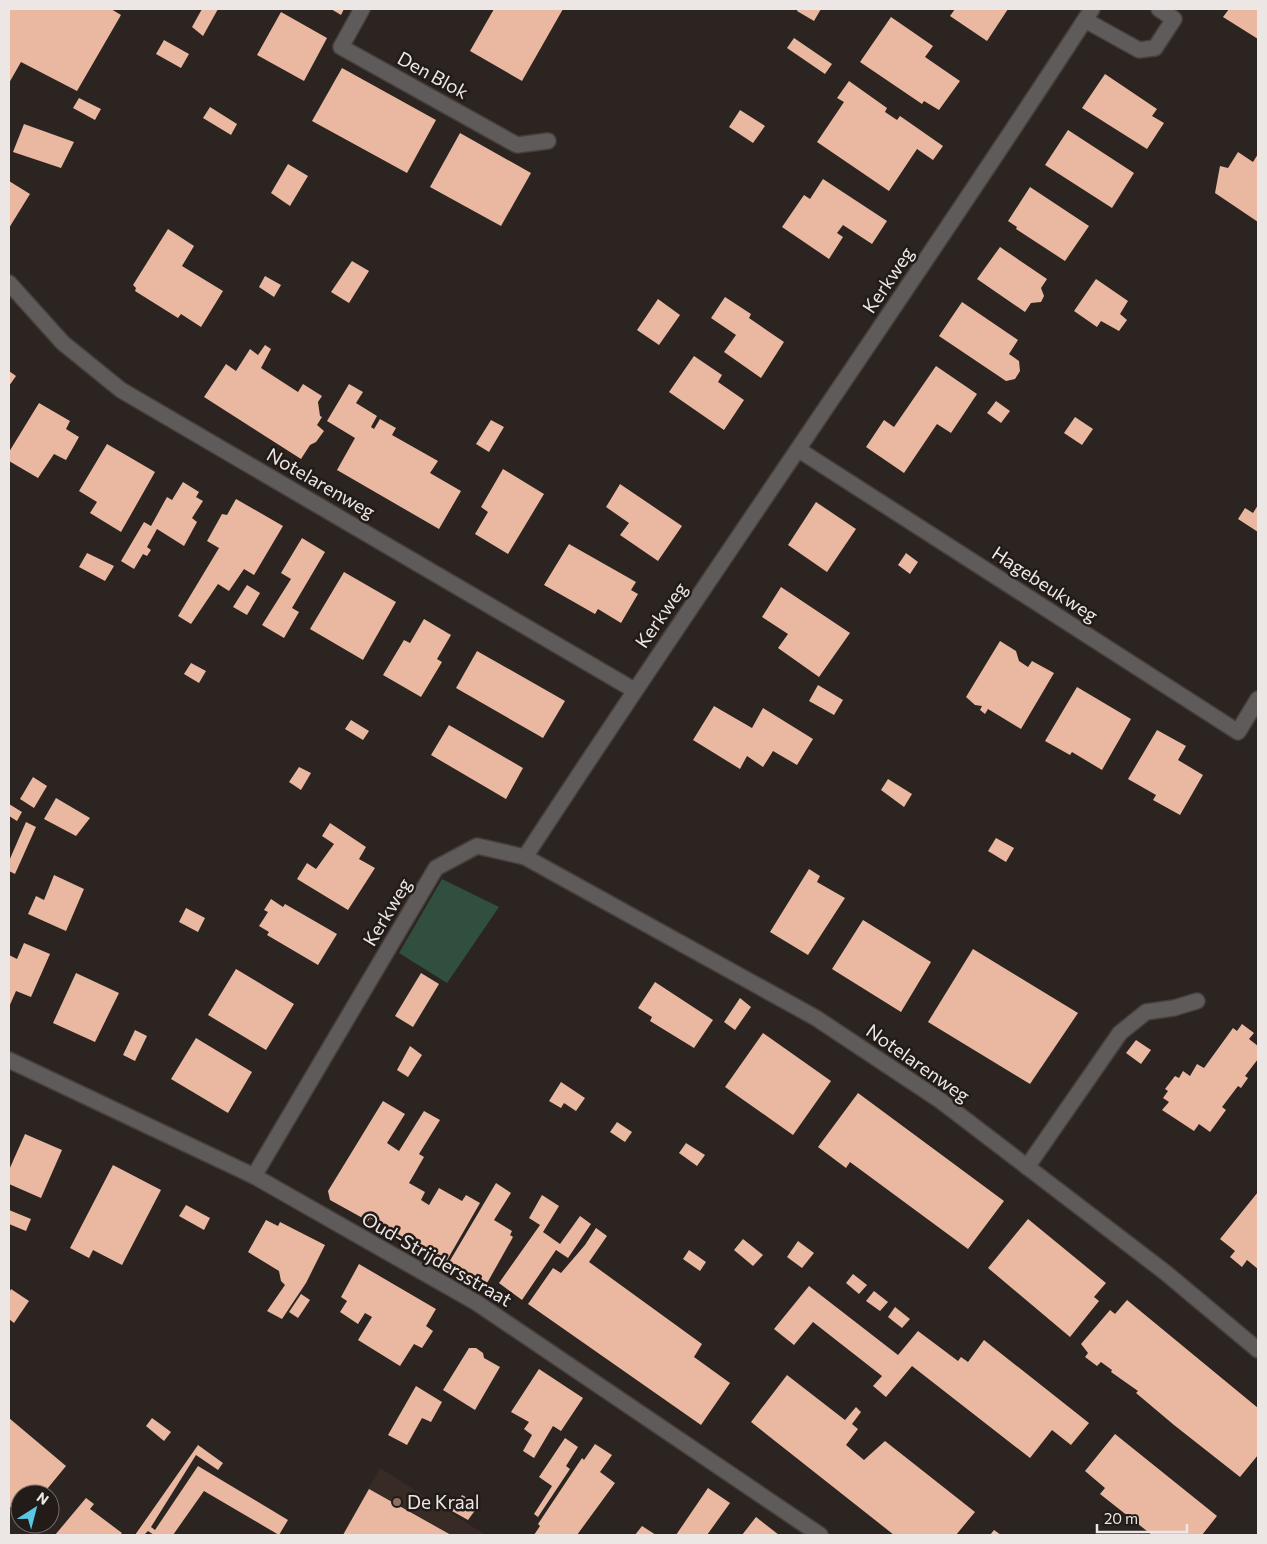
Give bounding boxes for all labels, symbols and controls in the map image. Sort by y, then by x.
street label: Den Blok [394,46,473,103]
street label: Kerkweg [857,242,918,317]
street label: Notelarenweg [263,442,379,523]
street label: Hagebeukweg [988,541,1103,626]
street label: Kerkweg [630,577,692,652]
street label: Kerkweg [357,874,416,950]
street label: Notelarenweg [862,1018,974,1107]
street label: Oud-Strijdersstraat [358,1206,517,1311]
north arrow [10,1484,60,1534]
text: N [34,1488,52,1508]
place label: De Kraal [407,1490,480,1513]
marker: De Kraal [391,1496,403,1508]
scale bar [1097,1502,1187,1534]
text: 20 m [1104,1509,1138,1527]

